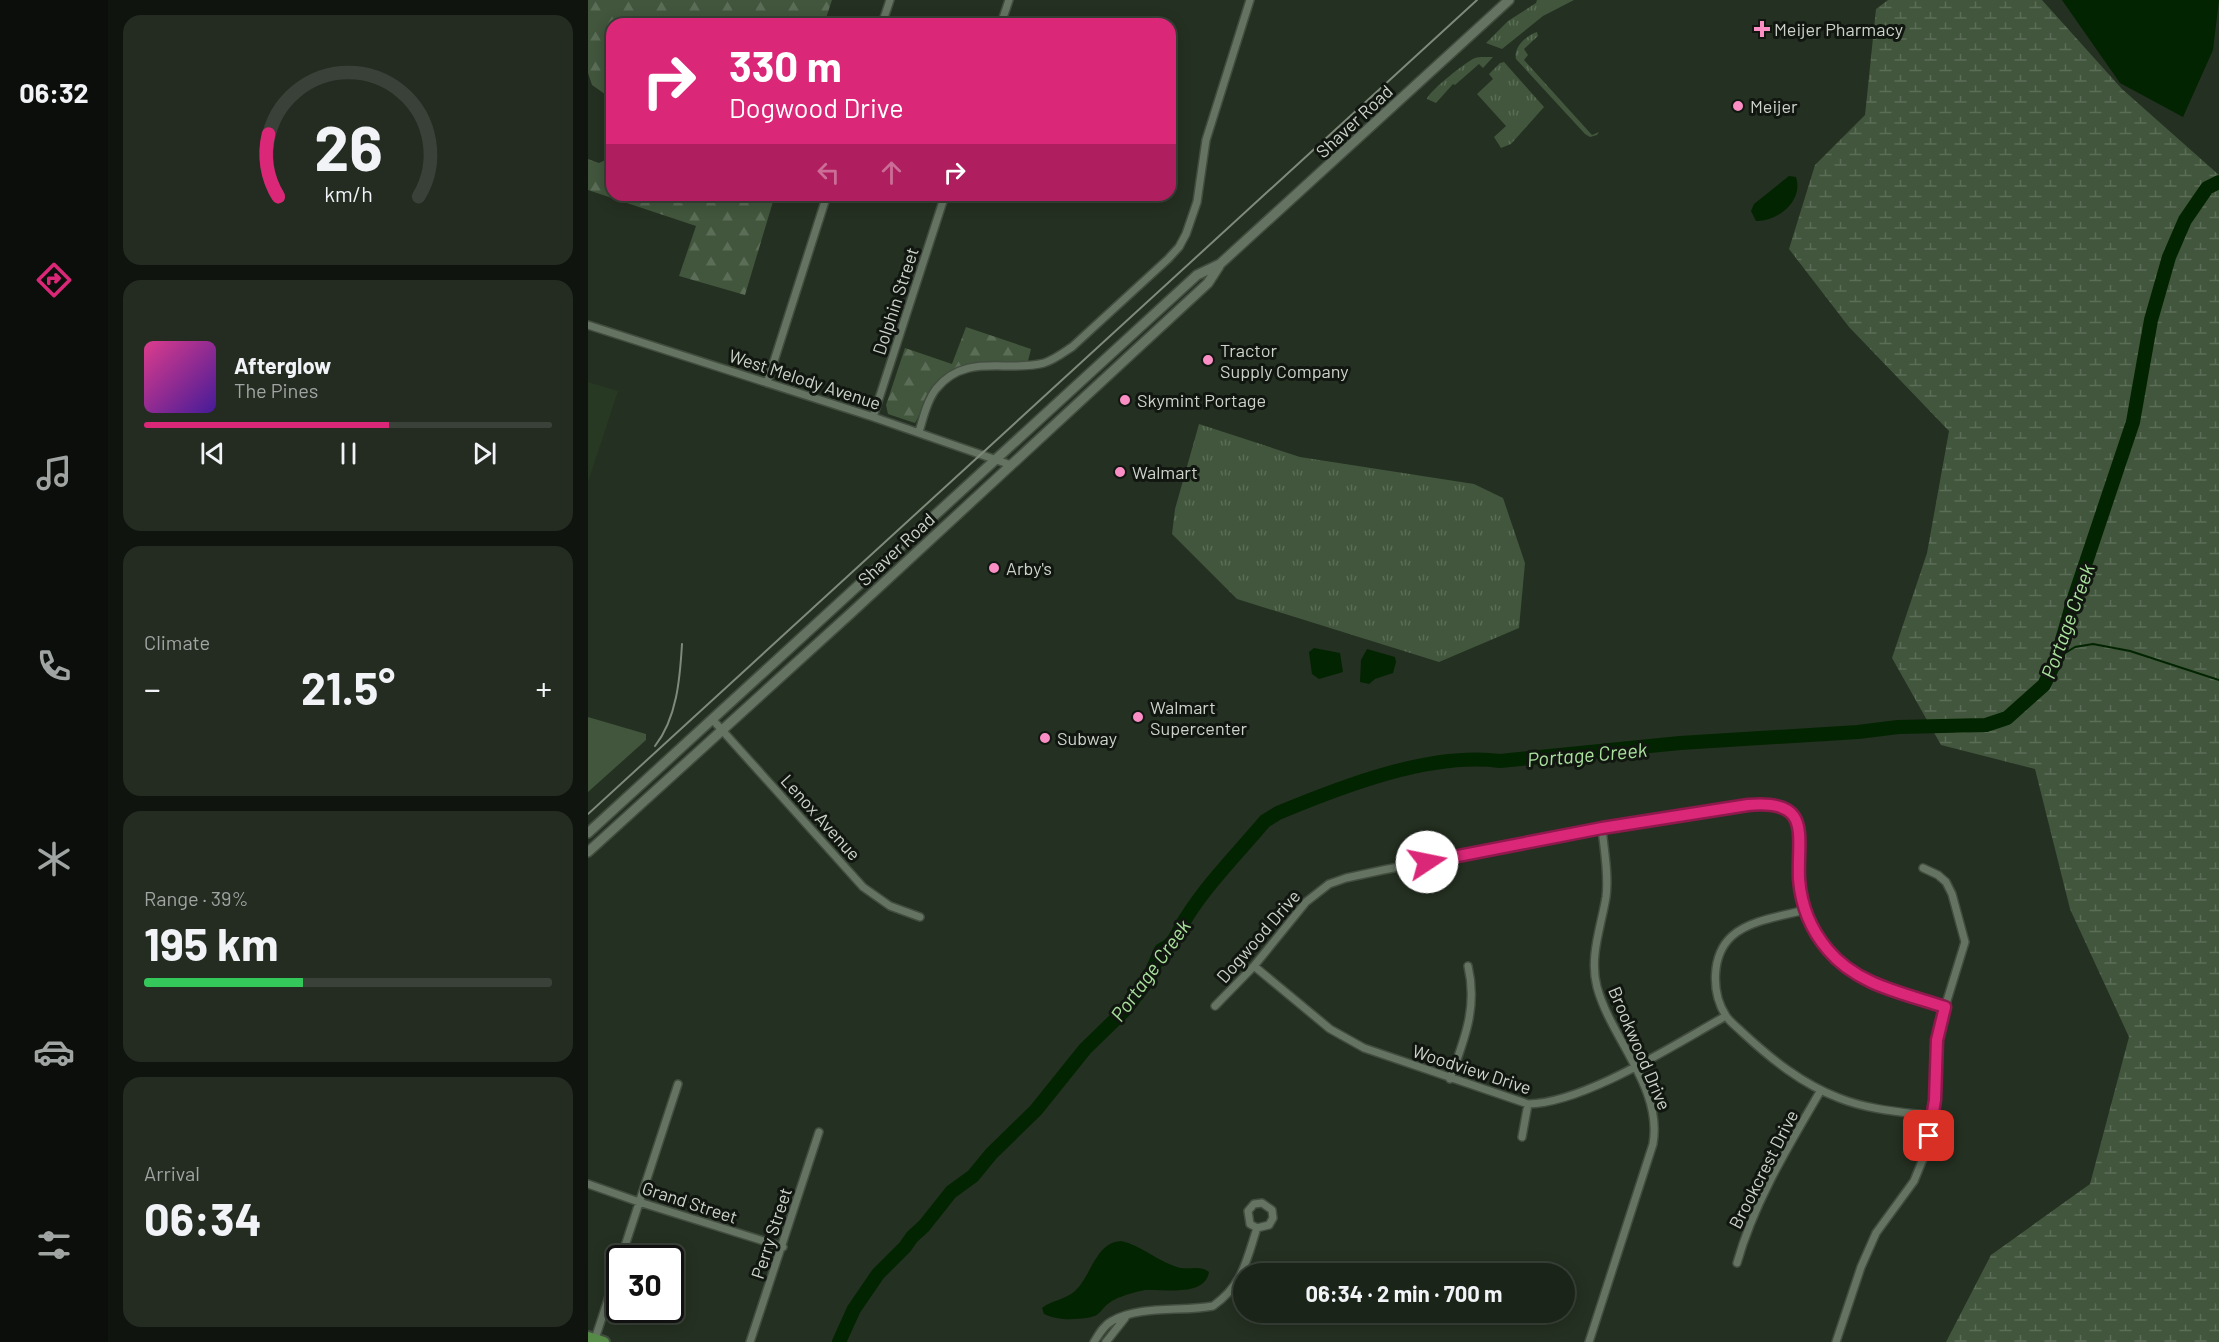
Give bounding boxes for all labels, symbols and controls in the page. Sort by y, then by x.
place label: Meijer Pharmacy [1774,18,1903,40]
marker: Meijer Pharmacy [1755,22,1769,36]
text: 330 m [729,40,842,90]
icon: right [630,42,708,120]
text: 06:32 [19,76,89,108]
street label: Shaver Road [1311,80,1397,162]
text: Dogwood Drive [729,91,904,123]
place label: Meijer [1750,95,1798,117]
marker: Meijer [1731,99,1745,113]
text: 26 [314,109,382,183]
icon: left [812,156,845,189]
icon: ahead [875,156,908,189]
icon: right [938,156,971,189]
text: km/h [324,182,372,207]
street label: Dolphin Street [867,244,923,358]
icon: directions [33,259,75,301]
place label: Tractor Supply Company [1220,339,1349,382]
street label: West Melody Avenue [726,344,884,414]
text: Afterglow [234,352,331,378]
marker: Tractor Supply Company [1201,353,1215,367]
text: The Pines [234,378,318,402]
place label: Skymint Portage [1137,389,1266,411]
marker: Skymint Portage [1118,393,1132,407]
icon: previous [196,437,229,470]
icon: pause [332,437,365,470]
icon: next [468,437,501,470]
icon: music [33,452,75,494]
place label: Walmart [1132,461,1198,483]
marker: Walmart [1113,465,1127,479]
street label: Shaver Road [853,508,939,590]
place label: Arby's [1006,557,1052,579]
water label: Portage Creek [2035,560,2099,682]
marker: Arby's [987,561,1001,575]
text: Climate [144,630,210,654]
icon: phone [33,645,75,687]
text: 21.5° [301,660,395,714]
text: − [144,668,161,708]
text: + [536,668,552,708]
place label: Walmart Supercenter [1150,696,1248,739]
marker: Walmart Supercenter [1131,710,1145,724]
place label: Subway [1057,727,1117,749]
marker: Subway [1038,731,1052,745]
water label: Portage Creek [1526,737,1648,771]
street label: Lenox Avenue [777,769,865,865]
position arrow [1395,830,1459,894]
icon: climate [33,838,75,880]
street label: Dogwood Drive [1212,885,1304,987]
text: Range · 39% [144,886,248,910]
water label: Portage Creek [1105,914,1195,1026]
text: 195 km [144,916,279,970]
street label: Brookwood Drive [1604,983,1676,1113]
icon: car [33,1031,75,1073]
street label: Woodview Drive [1410,1039,1534,1099]
street label: Brookcrest Drive [1724,1106,1802,1232]
pin [1903,1110,1954,1161]
icon: arrive [1912,1119,1945,1152]
text: Arrival [144,1161,200,1185]
street label: Grand Street [640,1176,740,1228]
street label: Perry Street [746,1185,796,1281]
text: 06:34 [144,1191,262,1245]
icon: filters [33,1224,75,1266]
speed limit sign: 30 [606,1245,684,1323]
text: 06:34 · 2 min · 700 m [1306,1280,1503,1306]

